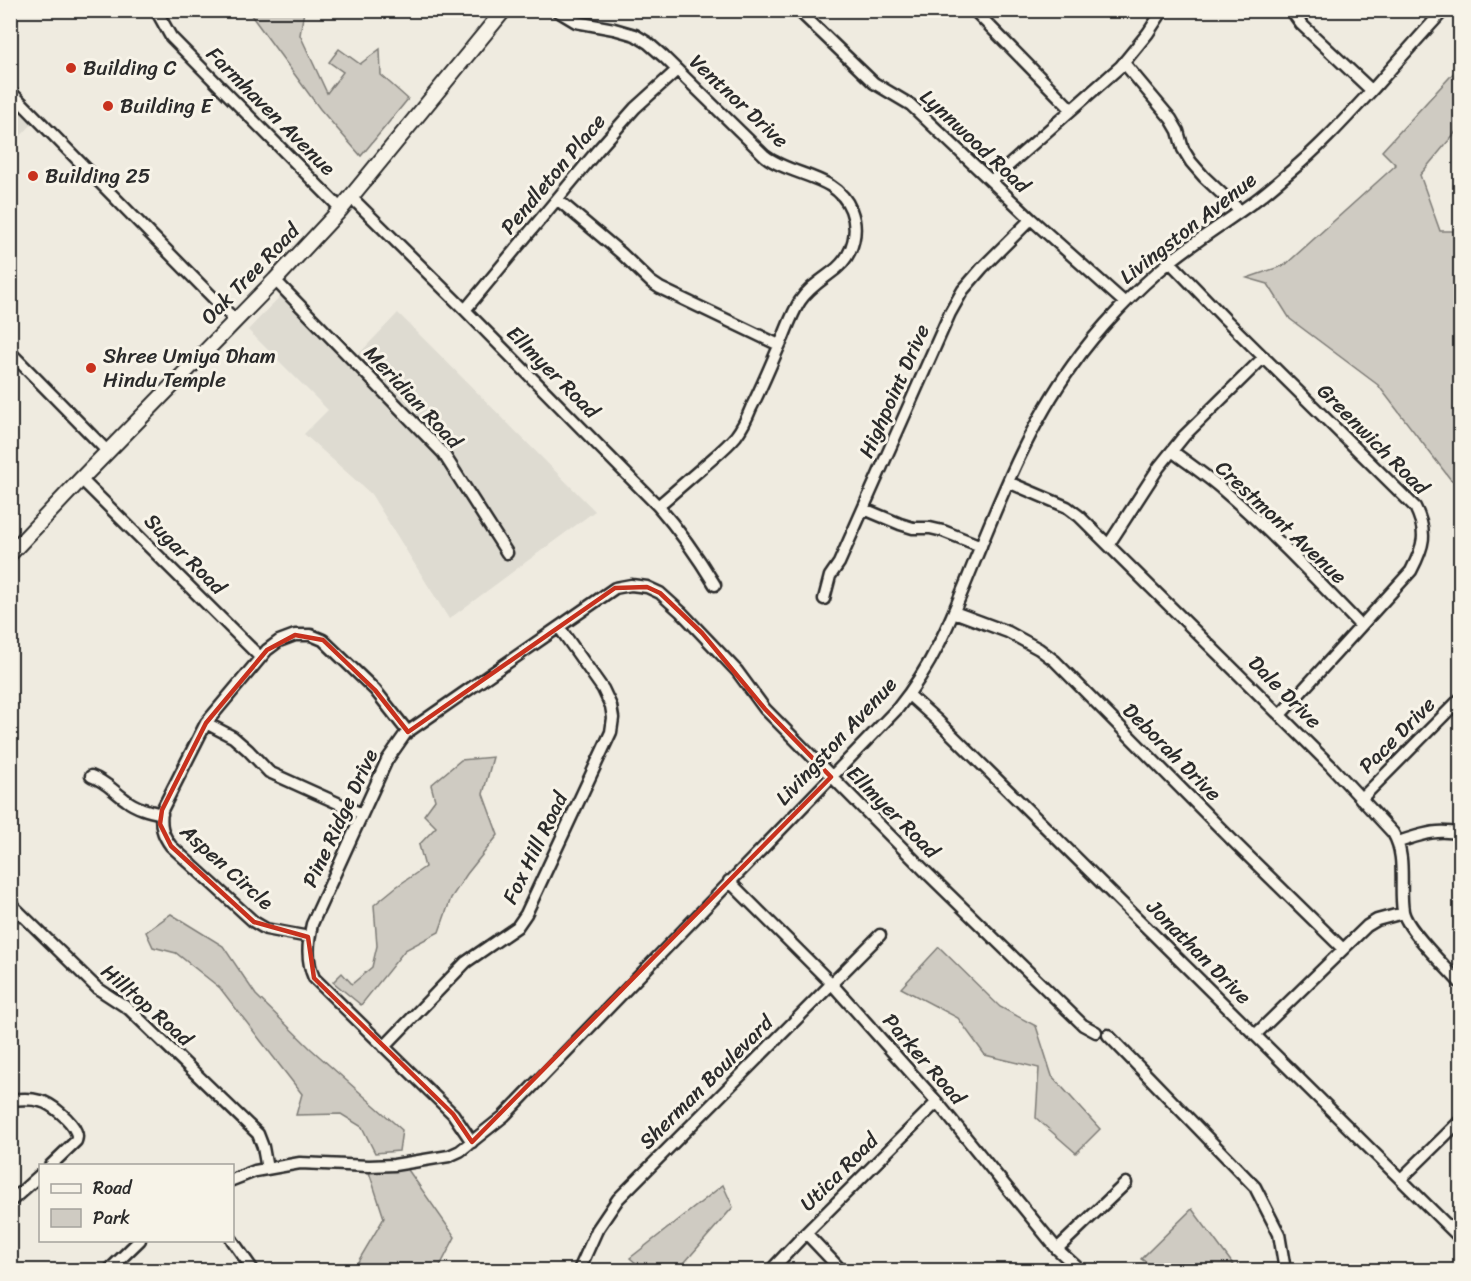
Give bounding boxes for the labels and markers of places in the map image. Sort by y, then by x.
place label: Building C [83,49,177,87]
marker: Building C [64,61,78,75]
place label: Building E [120,87,214,125]
marker: Building E [101,99,115,113]
place label: Building 25 [45,157,151,195]
marker: Building 25 [26,169,40,183]
place label: Shree Umiya Dham Hindu Temple [103,337,276,399]
marker: Shree Umiya Dham Hindu Temple [84,361,98,375]

